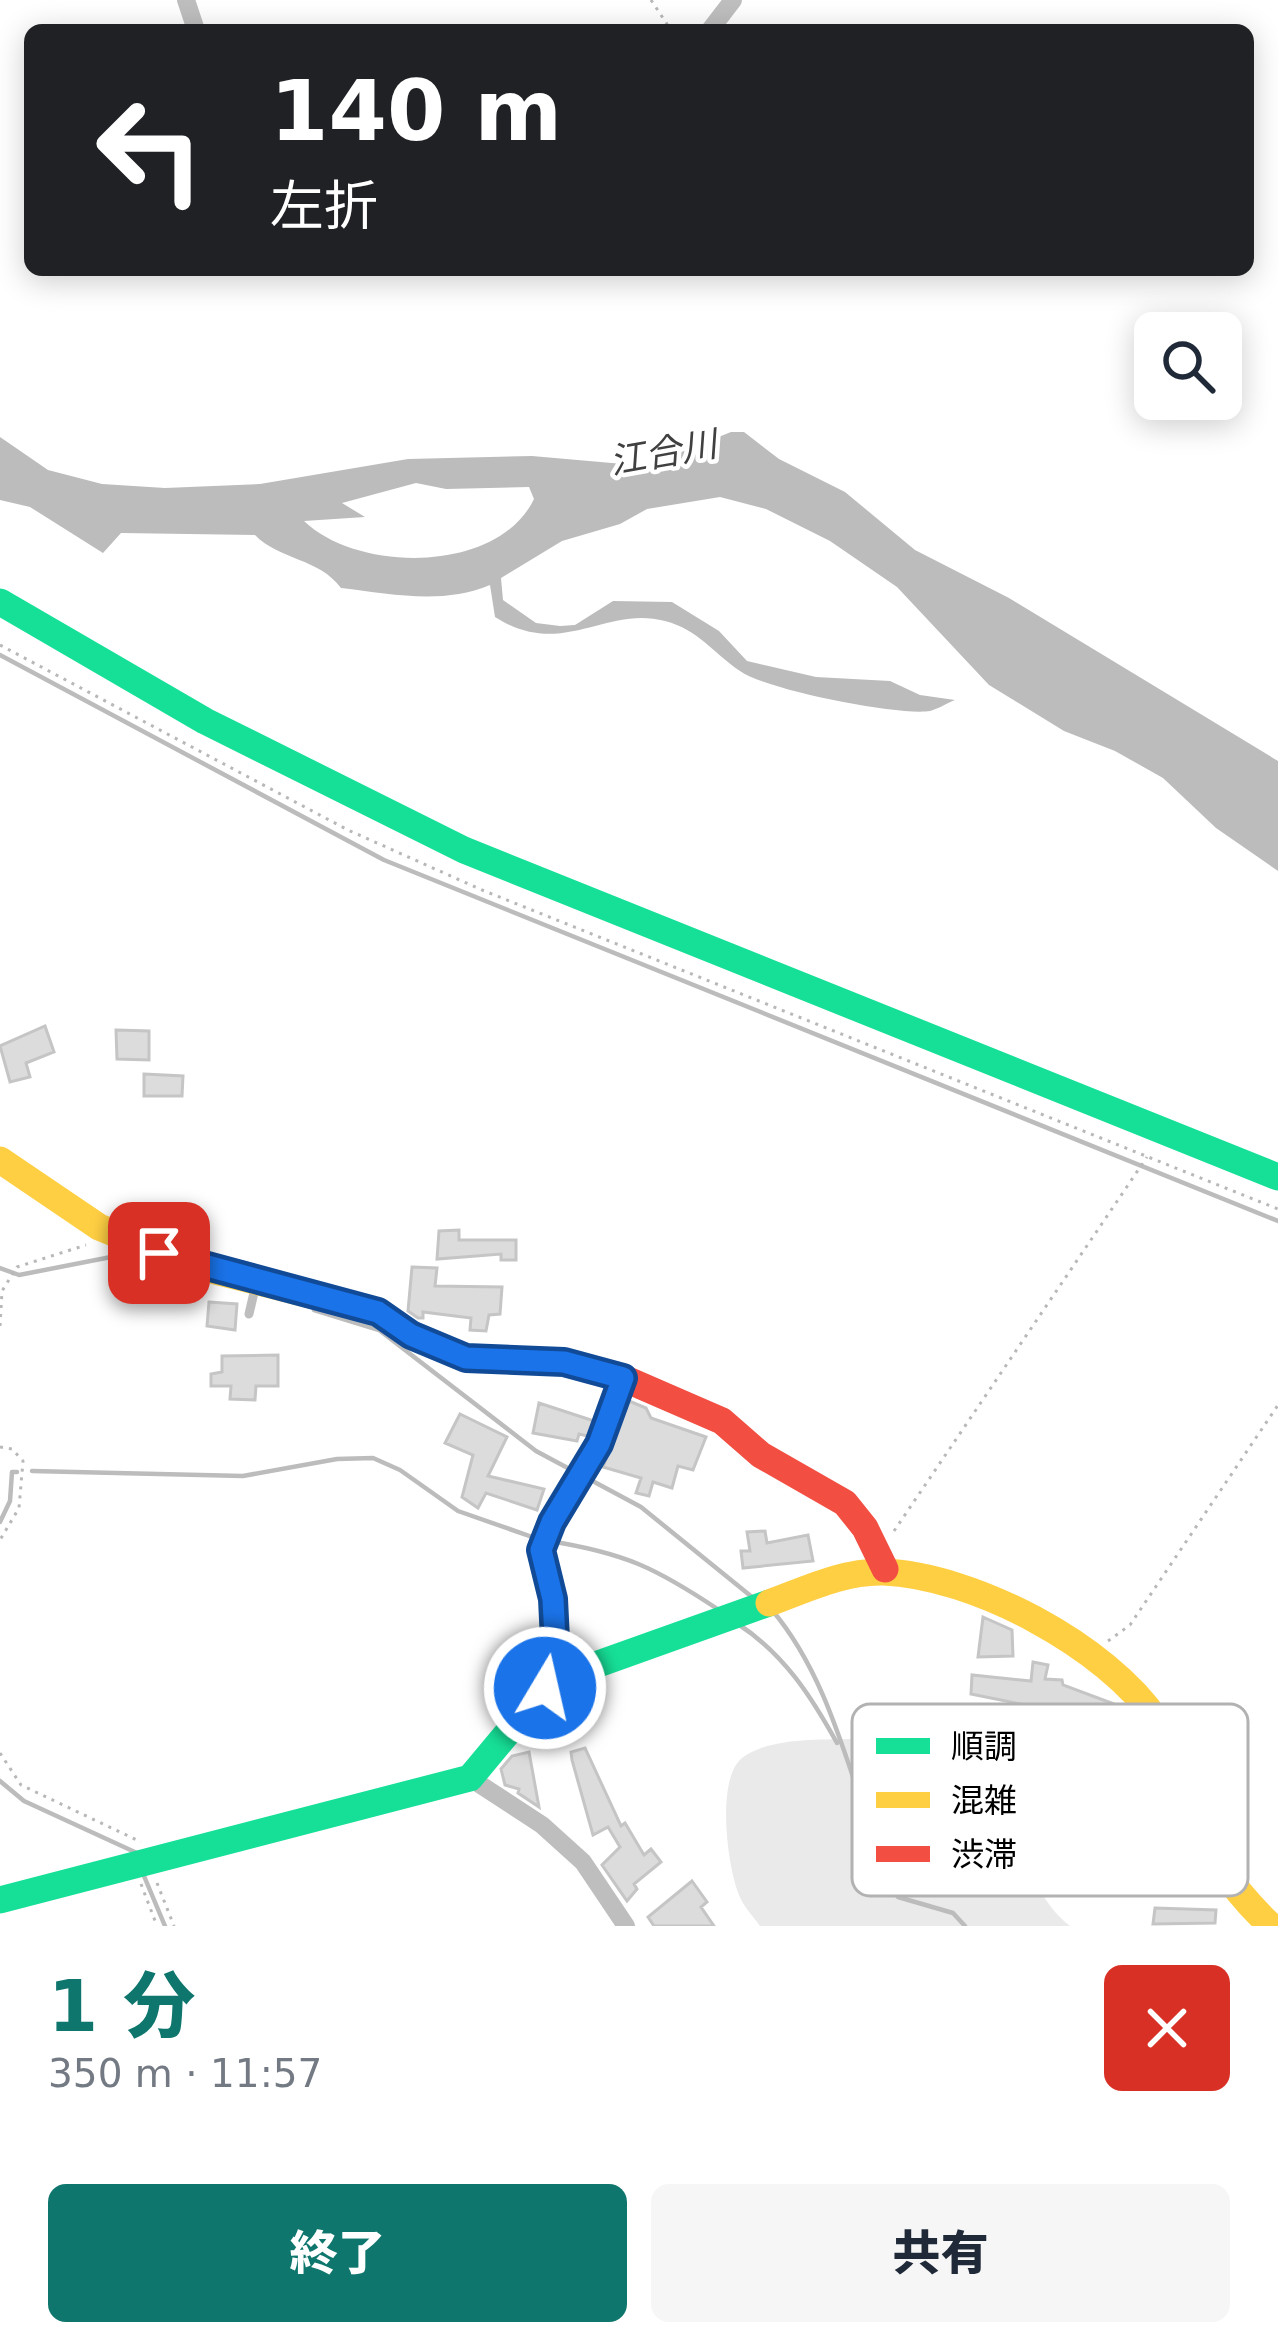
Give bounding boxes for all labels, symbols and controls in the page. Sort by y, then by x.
text: 140 m [270,62,562,160]
icon: left [72,72,228,228]
text: 左折 [270,175,378,238]
map controls [1134,312,1242,420]
button: search [1134,312,1242,420]
water label: 江合川 [606,422,724,482]
pin [108,1202,210,1304]
icon: arrive [126,1220,192,1286]
position arrow [482,1625,608,1751]
legend [852,1704,1248,1896]
text: 順調 [951,1727,1017,1766]
text: 混雑 [951,1781,1017,1820]
text: 渋滞 [951,1835,1017,1874]
text: 1 分 [48,1964,195,2048]
button: close [1104,1965,1230,2091]
text: 350 m · 11:57 [48,2051,322,2096]
button: 終了 [48,2184,627,2322]
button: 共有 [651,2184,1230,2322]

